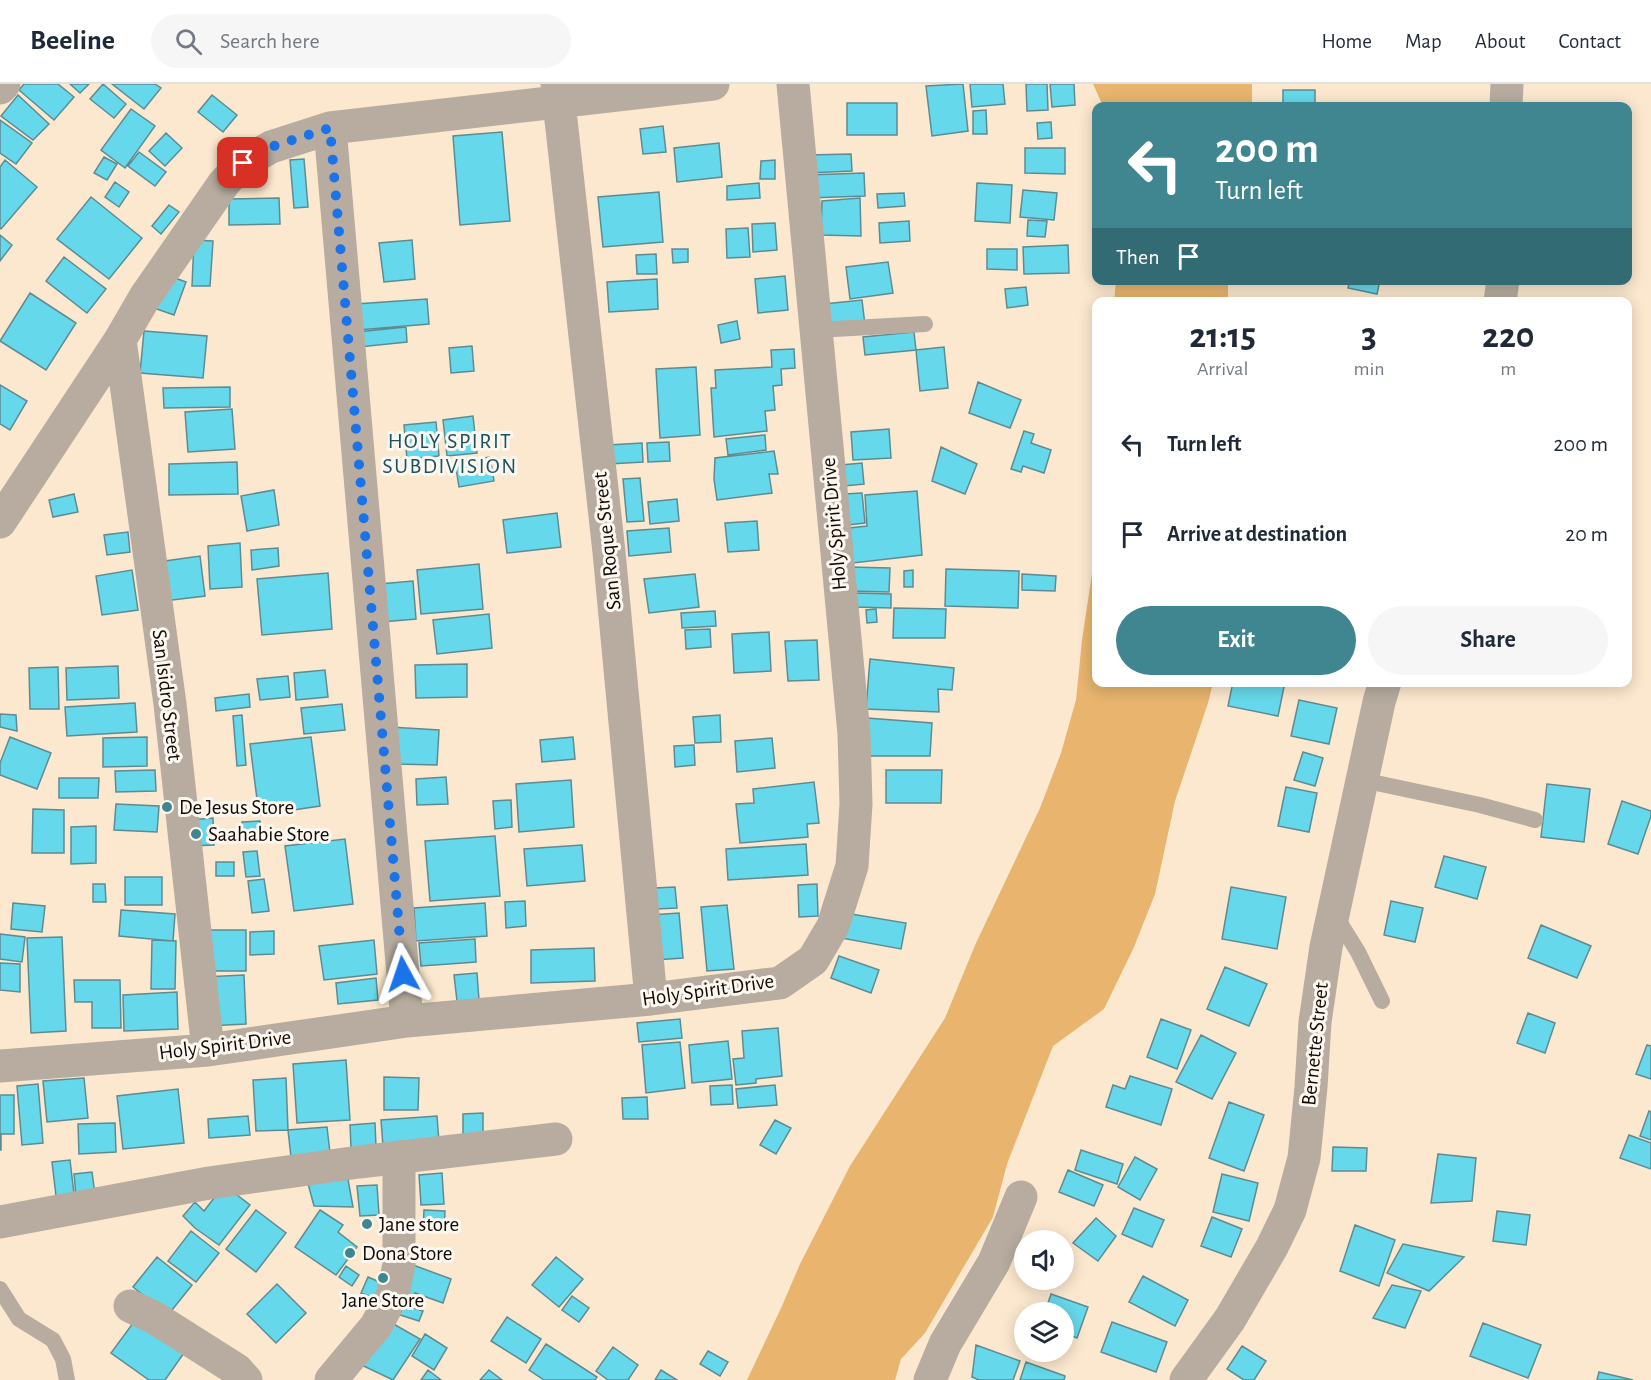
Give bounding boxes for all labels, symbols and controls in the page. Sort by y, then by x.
search box [151,14,571,68]
icon: search [172,25,205,58]
text: Beeline [30,27,115,55]
text: Search here [220,30,320,52]
text: Home [1321,31,1372,52]
text: Map [1405,31,1442,52]
text: About [1475,31,1525,52]
text: Contact [1558,31,1621,52]
icon: left [1116,126,1194,204]
text: 200 m [1215,128,1319,170]
pin [217,137,268,188]
icon: arrive [226,146,259,179]
text: Turn left [1215,177,1303,204]
icon: arrive [1172,240,1205,273]
text: Then [1116,246,1160,268]
text: 21:15 [1189,318,1256,354]
text: 3 [1361,318,1377,354]
text: 220 [1482,318,1535,354]
text: Arrival [1197,359,1248,379]
text: min [1353,359,1385,379]
text: m [1500,359,1516,379]
icon: left [1116,428,1149,461]
district label: HOLY SPIRIT SUBDIVISION [382,430,518,477]
text: Turn left [1167,433,1241,455]
text: 200 m [1554,433,1608,455]
street label: Holy Spirit Drive [818,457,850,591]
street label: San Roque Street [589,471,625,611]
icon: arrive [1116,518,1149,551]
text: Arrive at destination [1167,523,1347,545]
text: 20 m [1565,523,1608,545]
button: Exit [1116,606,1356,675]
button: Share [1368,606,1608,675]
street label: San Isidro Street [149,628,186,762]
place label: De Jesus Store [179,797,294,818]
marker: De Jesus Store [160,800,174,814]
place label: Saahabie Store [208,824,329,845]
marker: Saahabie Store [189,827,203,841]
position arrow [371,942,435,1006]
street label: Holy Spirit Drive [641,970,775,1010]
street label: Bernette Street [1298,981,1332,1107]
street label: Holy Spirit Drive [158,1026,292,1064]
place label: Jane store [379,1214,459,1235]
marker: Jane store [360,1217,374,1231]
map controls [1014,1230,1074,1362]
button: sound [1014,1230,1074,1290]
place label: Dona Store [362,1243,453,1264]
marker: Dona Store [343,1246,357,1260]
marker: Jane Store [376,1271,390,1285]
place label: Jane Store [342,1290,424,1311]
button: layers [1014,1302,1074,1362]

